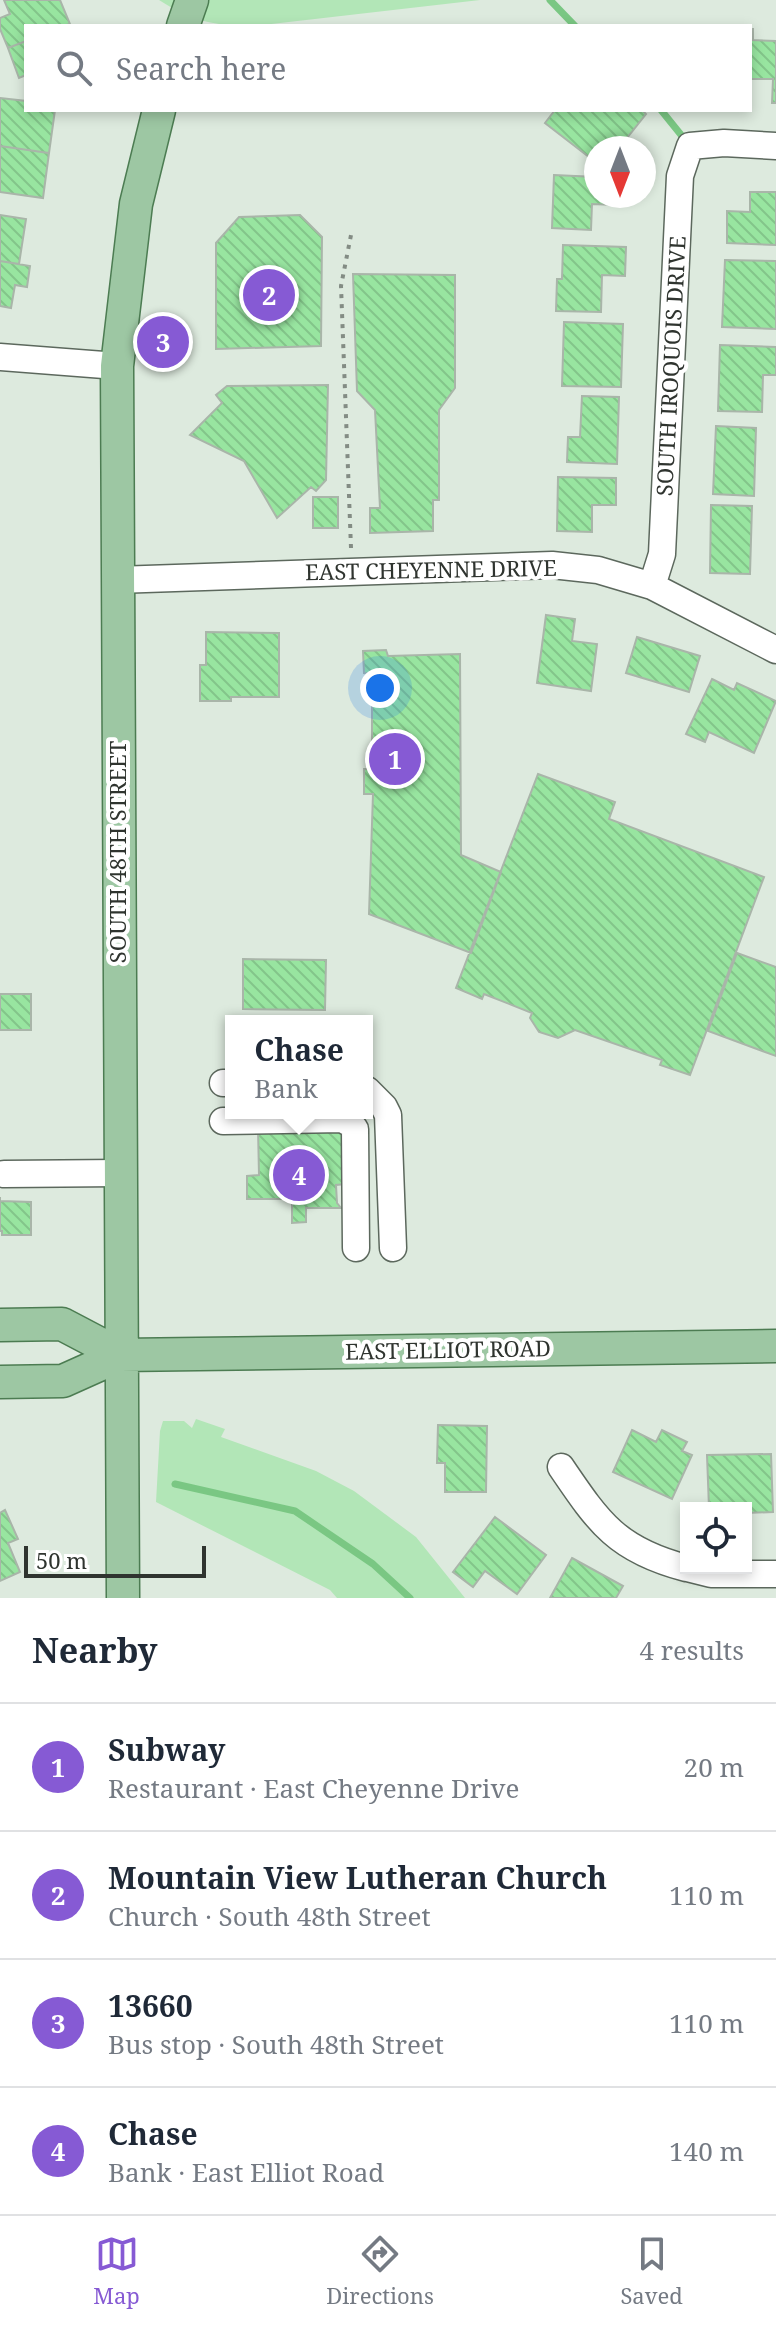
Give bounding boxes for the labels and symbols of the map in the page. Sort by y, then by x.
north arrow [584,136,656,208]
street label: SOUTH IROQUOIS DRIVE [648,235,692,497]
pin: 2 [243,265,295,325]
pin: 3 [137,312,189,372]
street label: EAST CHEYENNE DRIVE [305,552,557,586]
your location [360,668,400,708]
pin: 1 [369,729,421,789]
street label: SOUTH 48TH STREET [102,740,132,963]
pin: 4 [273,1145,325,1205]
street label: EAST ELLIOT ROAD [345,1332,551,1366]
scale bar [24,1542,206,1578]

